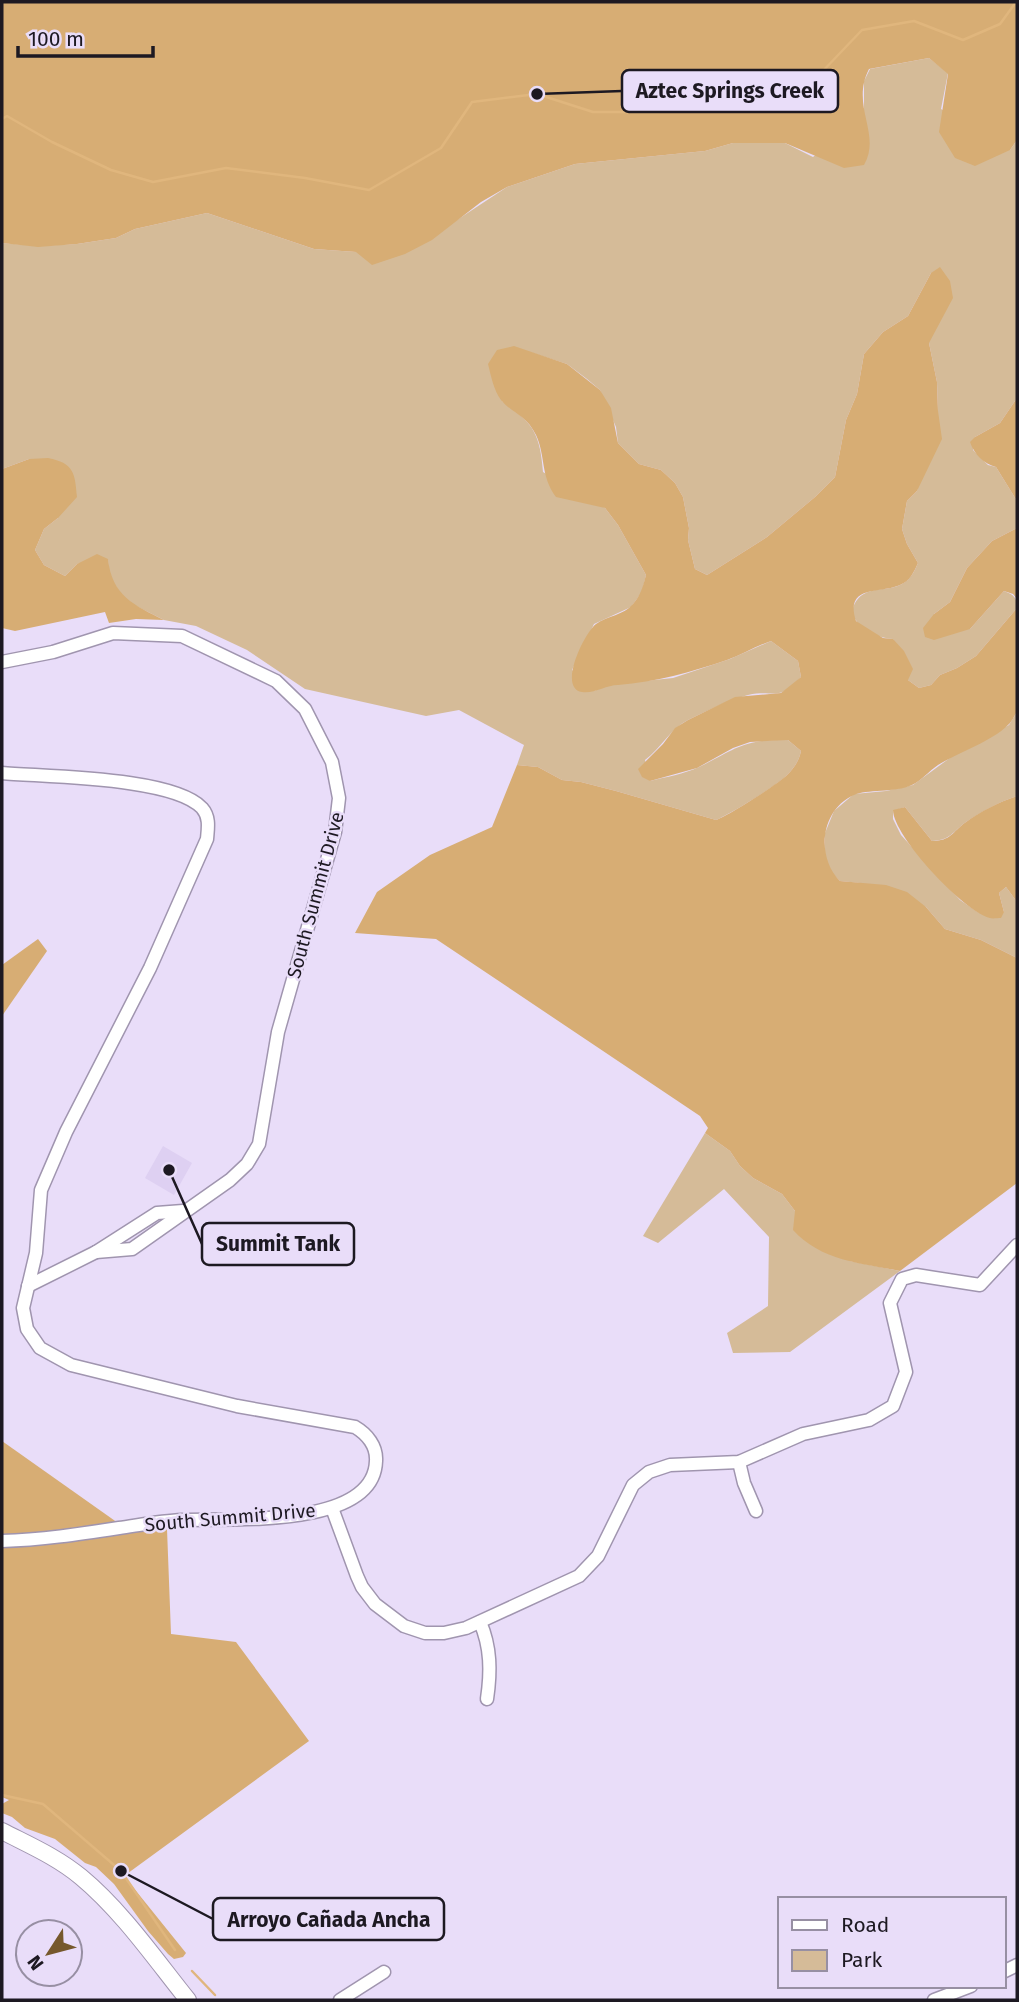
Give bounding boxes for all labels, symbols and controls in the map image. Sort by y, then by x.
scale bar [18,14,152,58]
text: 100 m [28,26,84,52]
callout: Aztec Springs Creek [622,70,838,112]
text: Aztec Springs Creek [635,78,825,104]
street label: South Summit Drive [282,809,349,981]
callout: Summit Tank [202,1223,354,1265]
text: Summit Tank [216,1231,340,1257]
street label: South Summit Drive [144,1499,316,1536]
legend [778,1897,1005,1988]
callout: Arroyo Cañada Ancha [213,1898,444,1940]
text: Arroyo Cañada Ancha [227,1907,430,1933]
text: Road [841,1912,889,1938]
north arrow [14,1918,84,1988]
text: Park [841,1947,883,1973]
text: N [23,1951,49,1975]

